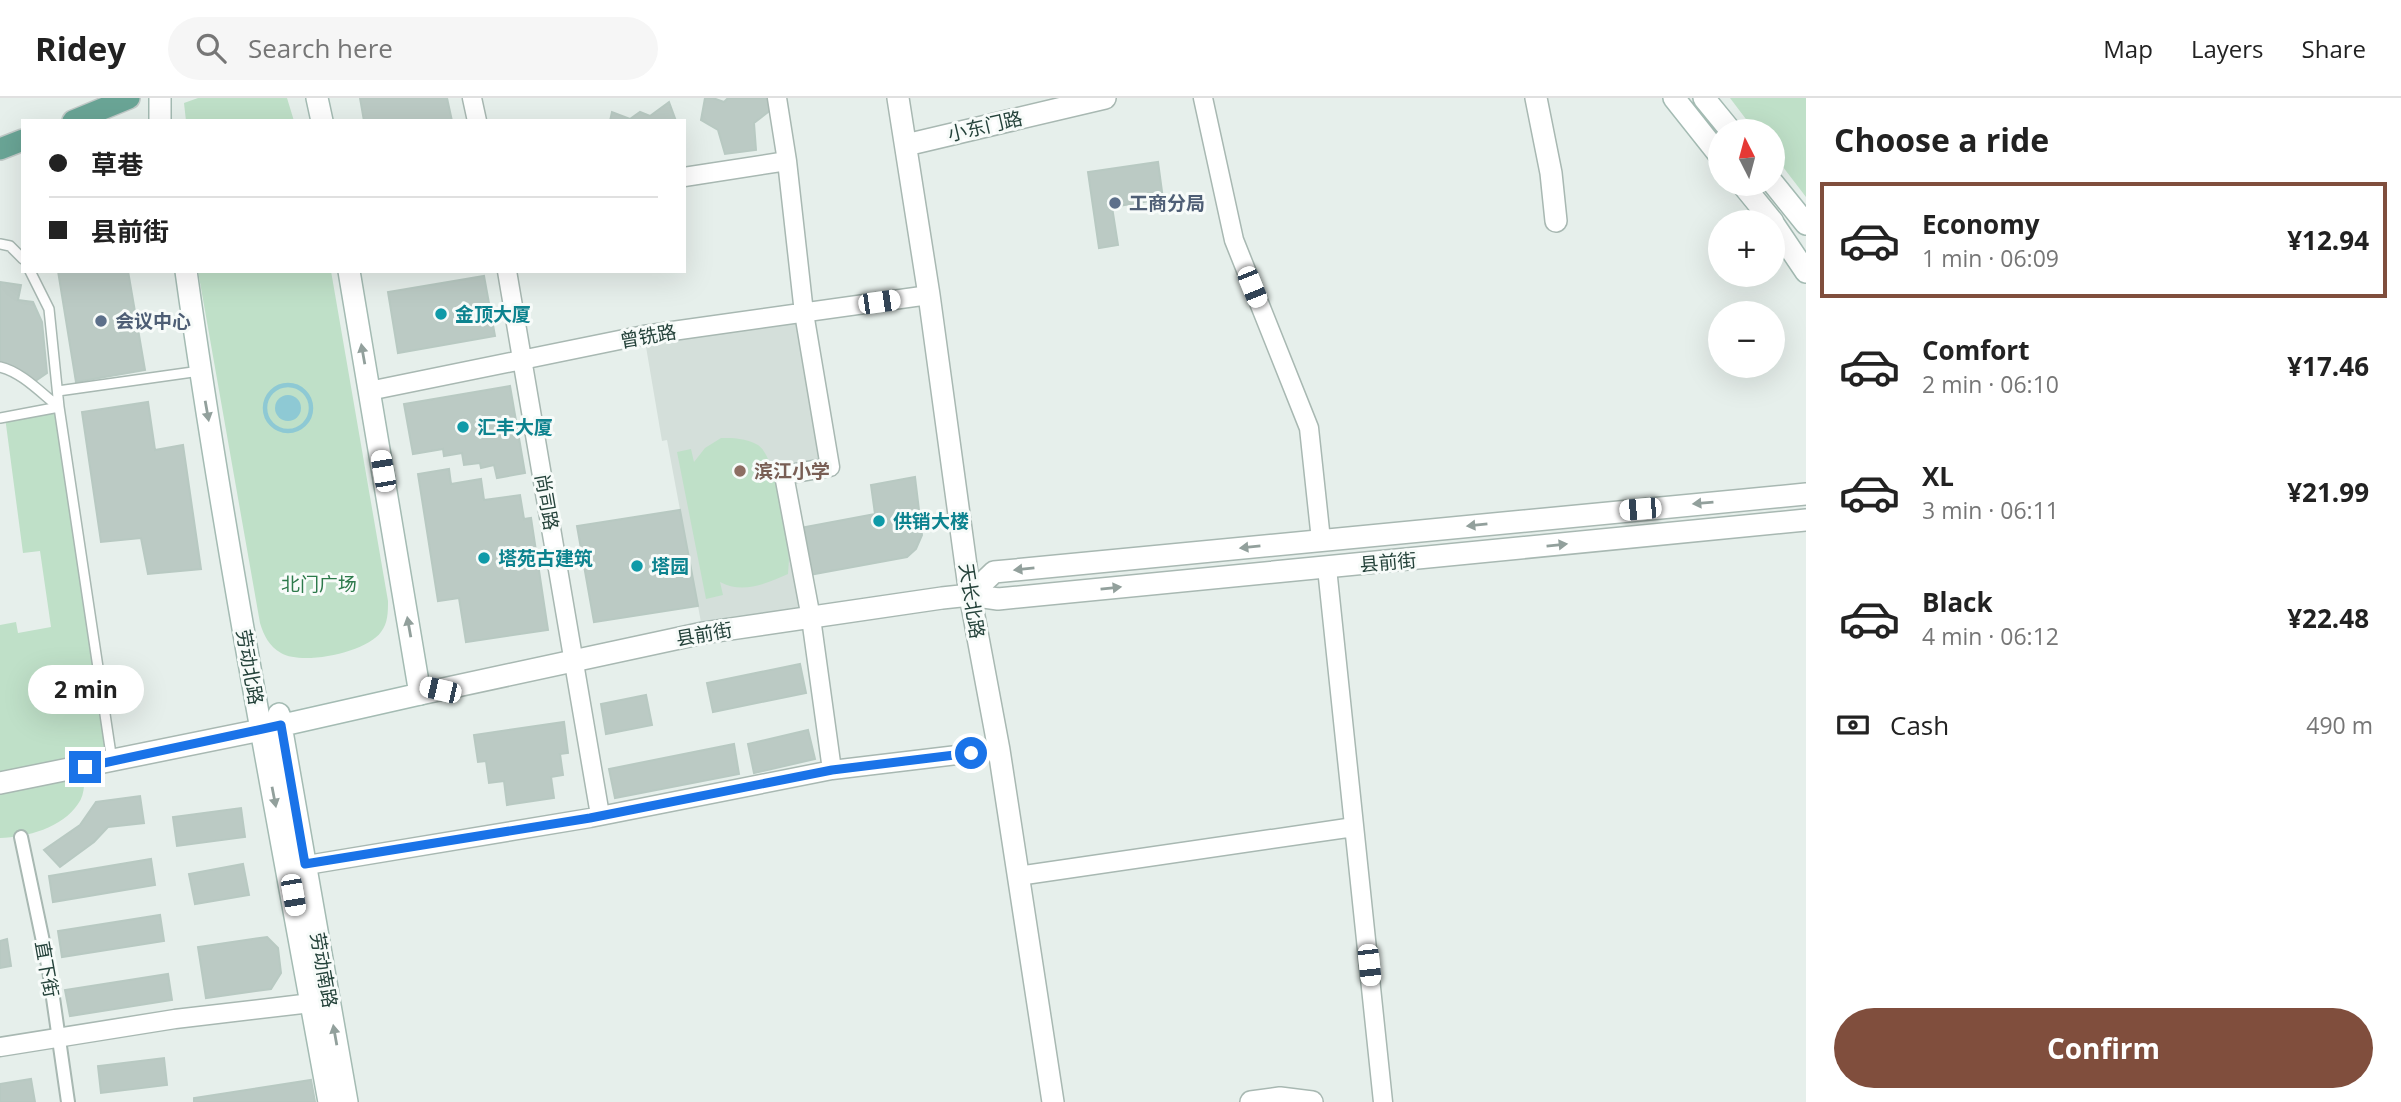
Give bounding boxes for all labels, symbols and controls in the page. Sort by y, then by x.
search box [168,17,658,80]
text: Ridey [35,26,126,71]
icon: search [192,29,230,67]
text: Search here [248,30,393,66]
text: Map [2103,32,2153,65]
text: Layers [2191,32,2264,65]
text: Share [2302,32,2366,65]
street label: 小东门路 [945,105,1025,147]
text: Choose a ride [1834,118,2049,161]
north arrow [1708,119,1785,196]
map controls [1708,119,1785,378]
text: 草巷 [91,146,143,182]
place label: 工商分局 [1129,190,1205,216]
marker: 工商分局 [1107,195,1123,211]
text: Economy [1922,206,2040,242]
icon: car [1838,209,1901,272]
button: + [1708,210,1785,287]
text: 县前街 [91,213,169,249]
text: ¥12.94 [2287,222,2369,258]
text: 1 min · 06:09 [1922,242,2059,274]
car [1235,264,1270,310]
car [857,289,902,315]
place label: 金顶大厦 [455,301,531,327]
button: − [1708,301,1785,378]
marker: 金顶大厦 [433,306,449,322]
place label: 会议中心 [115,308,191,334]
marker: 会议中心 [93,313,109,329]
street label: 曾铣路 [618,318,678,354]
text: Comfort [1922,332,2029,368]
icon: car [1838,335,1901,398]
one-way arrow [357,343,368,365]
text: ¥17.46 [2287,348,2369,384]
text: 2 min · 06:10 [1922,368,2059,400]
one-way arrow [202,400,213,422]
place label: 汇丰大厦 [477,414,553,440]
marker: 汇丰大厦 [455,419,471,435]
car [370,448,397,494]
place label: 滨江小学 [754,458,830,484]
text: XL [1922,458,1954,494]
icon: car [1838,461,1901,524]
marker: 滨江小学 [732,463,748,479]
street label: 尚司路 [529,472,565,532]
text: ¥21.99 [2287,474,2369,510]
text: 3 min · 06:11 [1922,494,2059,526]
car [1619,497,1662,521]
one-way arrow [1692,498,1714,509]
place label: 供销大楼 [893,508,969,534]
marker: 供销大楼 [871,513,887,529]
one-way arrow [1466,519,1488,530]
one-way arrow [1546,540,1568,551]
one-way arrow [1239,542,1261,553]
place label: 塔苑古建筑 [498,545,593,571]
street label: 县前街 [1358,547,1418,577]
marker: 塔苑古建筑 [476,550,492,566]
place label: 塔园 [651,553,689,579]
marker: 塔园 [629,558,645,574]
street label: 天长北路 [953,561,991,641]
one-way arrow [1013,564,1035,575]
park label: 北门广场 [281,571,357,597]
one-way arrow [1100,583,1122,594]
text: Black [1922,584,1993,620]
icon: car [1838,587,1901,650]
text: ¥22.48 [2287,600,2369,636]
one-way arrow [403,616,414,638]
street label: 县前街 [674,616,734,652]
text: 4 min · 06:12 [1922,620,2059,652]
street label: 劳动北路 [231,627,269,707]
callout: 2 min [27,666,143,714]
text: 2 min [54,673,118,705]
car [418,675,463,705]
icon: cash [1834,706,1872,744]
text: Cash [1890,707,1949,743]
text: 490 m [2306,709,2373,741]
route start [955,737,987,769]
route end [69,751,101,783]
one-way arrow [269,786,280,808]
car [280,872,307,918]
street label: 劳动南路 [305,930,343,1010]
street label: 直下街 [29,939,65,999]
car [1357,943,1382,987]
button: Confirm [1834,1008,2373,1088]
one-way arrow [330,1024,341,1046]

